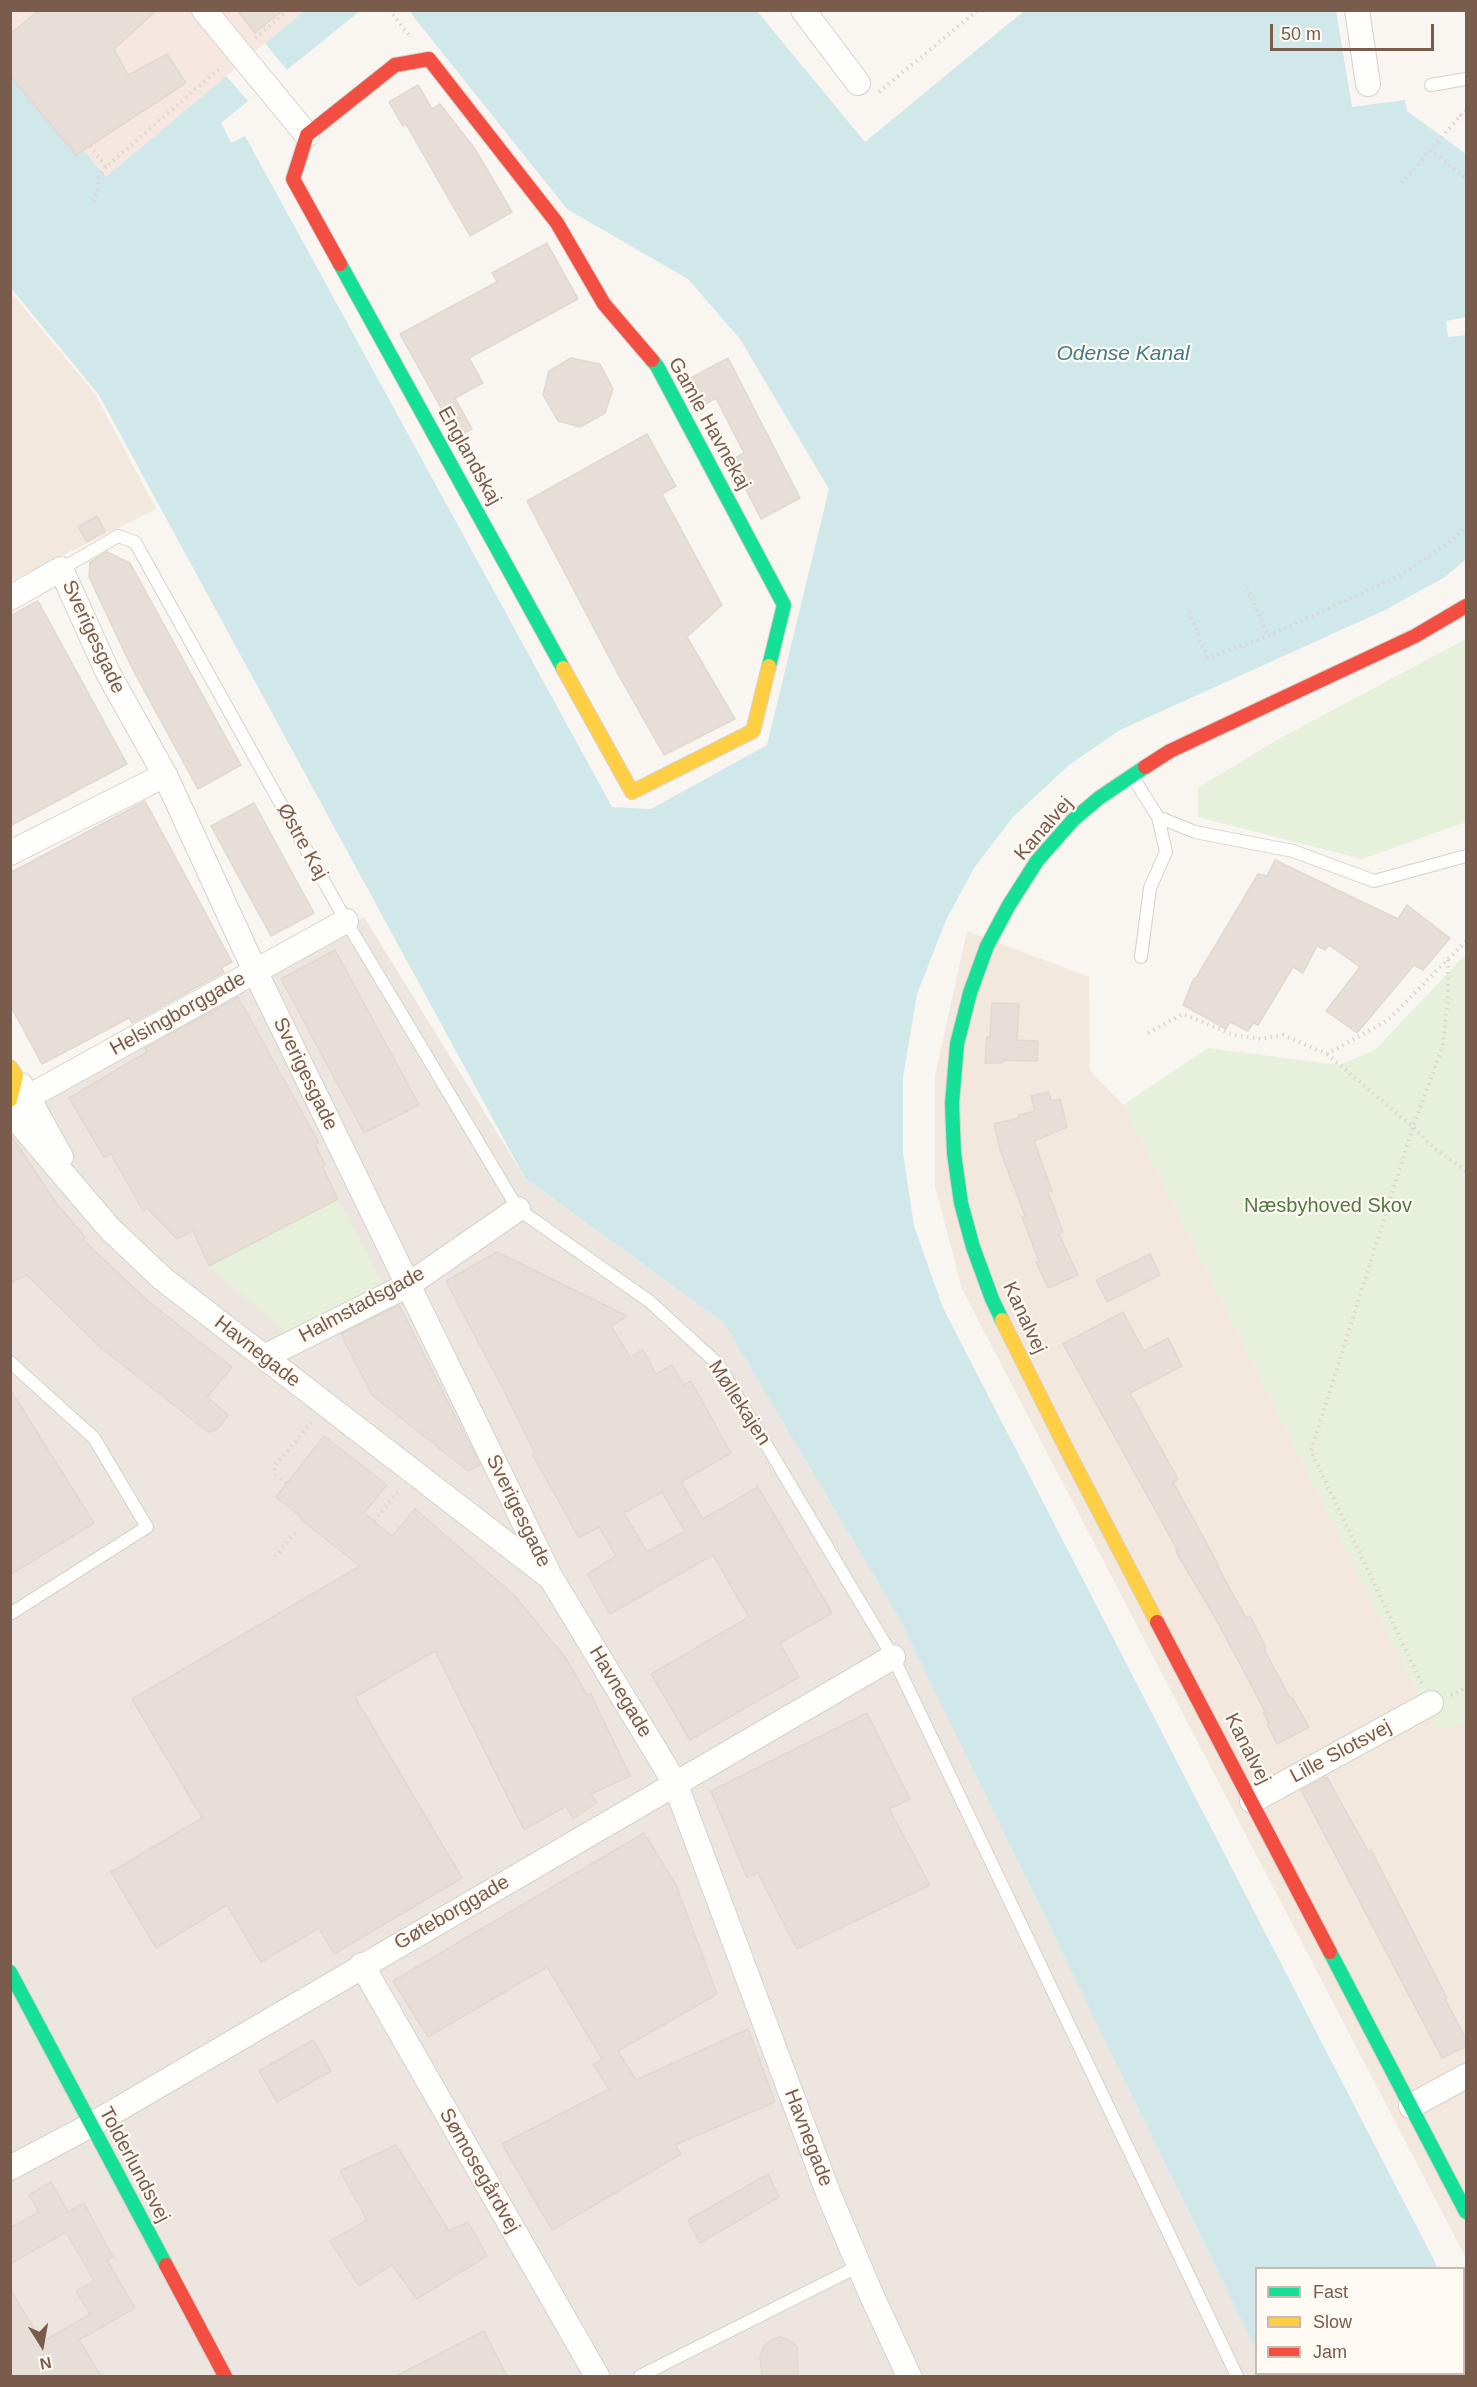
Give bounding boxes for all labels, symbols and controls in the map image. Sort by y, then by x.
scale bar [1273,12,1436,50]
text: 50 m [1281,24,1321,44]
water label: Odense Kanal [1056,341,1190,367]
street label: Gamle Havnekaj [663,354,755,494]
street label: Englandskaj [432,403,506,509]
street label: Sverigesgade [56,577,130,697]
street label: Kanalvej [1010,792,1078,866]
street label: Østre Kaj [271,800,333,884]
street label: Helsingborggade [106,967,250,1061]
street label: Sverigesgade [267,1014,343,1134]
park label: Næsbyhoved Skov [1244,1194,1412,1218]
street label: Halmstadsgade [295,1262,429,1348]
street label: Kanalvej [997,1278,1051,1358]
street label: Havnegade [209,1311,305,1393]
street label: Møllekajen [703,1356,775,1450]
street label: Sverigesgade [480,1451,556,1571]
street label: Havnegade [583,1642,657,1742]
street label: Kanalvej [1219,1709,1275,1789]
street label: Lille Slotsvej [1286,1715,1396,1789]
street label: Gøteborggade [390,1870,514,1956]
street label: Havnegade [778,2086,838,2190]
street label: Tolderlundsvej [93,2103,175,2227]
street label: Sømosegårdvej [434,2104,524,2238]
legend [1255,2267,1465,2375]
text: Fast [1313,2282,1348,2302]
text: Slow [1313,2312,1352,2332]
north arrow [12,2315,72,2375]
text: Jam [1313,2342,1347,2362]
text: N [38,2354,53,2373]

